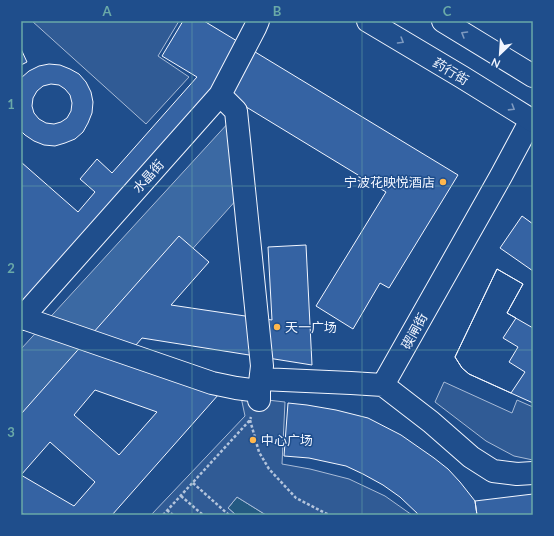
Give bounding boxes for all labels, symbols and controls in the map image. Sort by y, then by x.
text: A [101,3,112,19]
text: B [273,3,282,19]
text: C [443,3,452,19]
one-way arrow [461,31,468,38]
north arrow [480,34,520,74]
one-way arrow [397,36,404,44]
street label: 药行街 [430,54,472,88]
text: N [489,56,502,71]
text: 1 [7,96,15,112]
one-way arrow [508,104,515,111]
street label: 水晶街 [129,156,167,196]
place label: 宁波花映悦酒店 [344,174,435,190]
marker: 宁波花映悦酒店 [438,177,448,187]
text: 2 [7,260,15,276]
street label: 碶闸街 [398,310,430,352]
place label: 天一广场 [285,319,337,335]
marker: 天一广场 [272,322,282,332]
text: 3 [7,424,15,440]
place label: 中心广场 [261,432,313,448]
marker: 中心广场 [248,435,258,445]

